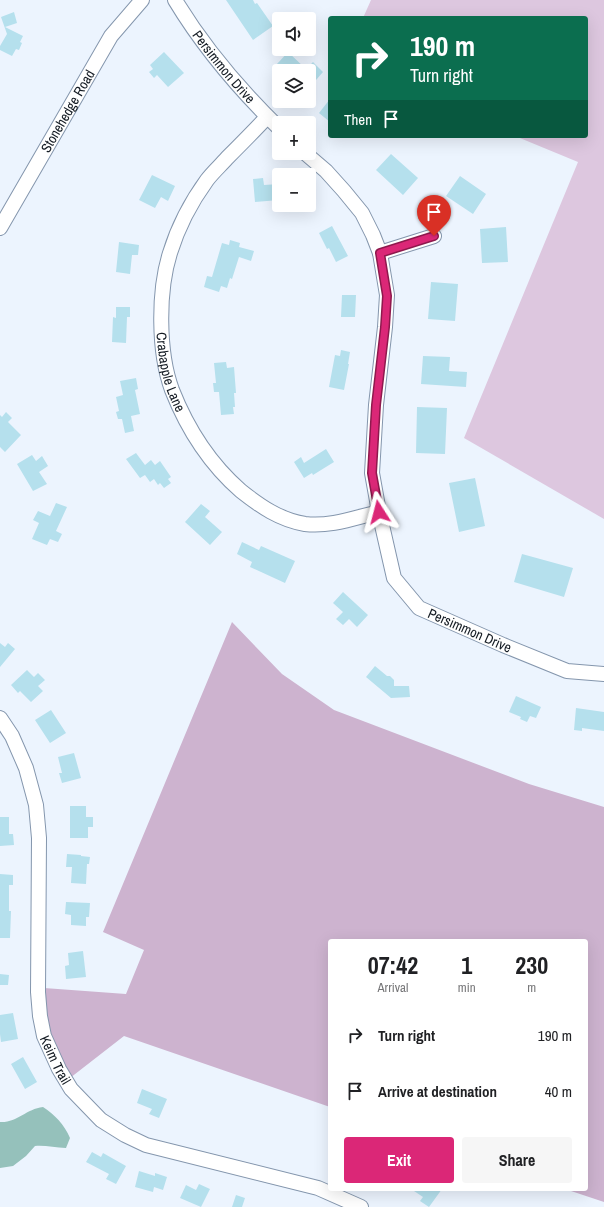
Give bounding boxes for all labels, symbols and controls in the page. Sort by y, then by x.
map controls [272,12,316,212]
button: sound [272,12,316,56]
street label: Persimmon Drive [189,27,259,107]
text: 190 m [410,27,475,65]
icon: right [344,32,396,84]
text: Turn right [410,63,473,88]
button: layers [272,64,316,108]
street label: Stonehedge Road [37,67,99,156]
icon: arrive [380,108,402,130]
text: Then [344,109,372,130]
button: + [272,116,316,160]
button: − [272,168,316,212]
pin [417,195,451,236]
icon: arrive [423,201,445,223]
street label: Crabapple Lane [153,332,189,415]
position arrow [358,491,400,533]
street label: Persimmon Drive [425,604,514,656]
text: 07:42 [368,949,418,981]
text: 1 [461,949,472,981]
text: 230 [515,949,548,981]
text: Arrival [378,979,408,996]
text: min [458,979,476,996]
text: m [527,979,536,996]
icon: right [344,1024,366,1046]
text: Turn right [378,1025,435,1046]
text: 190 m [538,1025,572,1046]
street label: Keim Trail [36,1033,75,1088]
icon: arrive [344,1080,366,1102]
text: Arrive at destination [378,1081,497,1102]
text: 40 m [545,1081,572,1102]
button: Exit [344,1137,454,1183]
button: Share [462,1137,572,1183]

